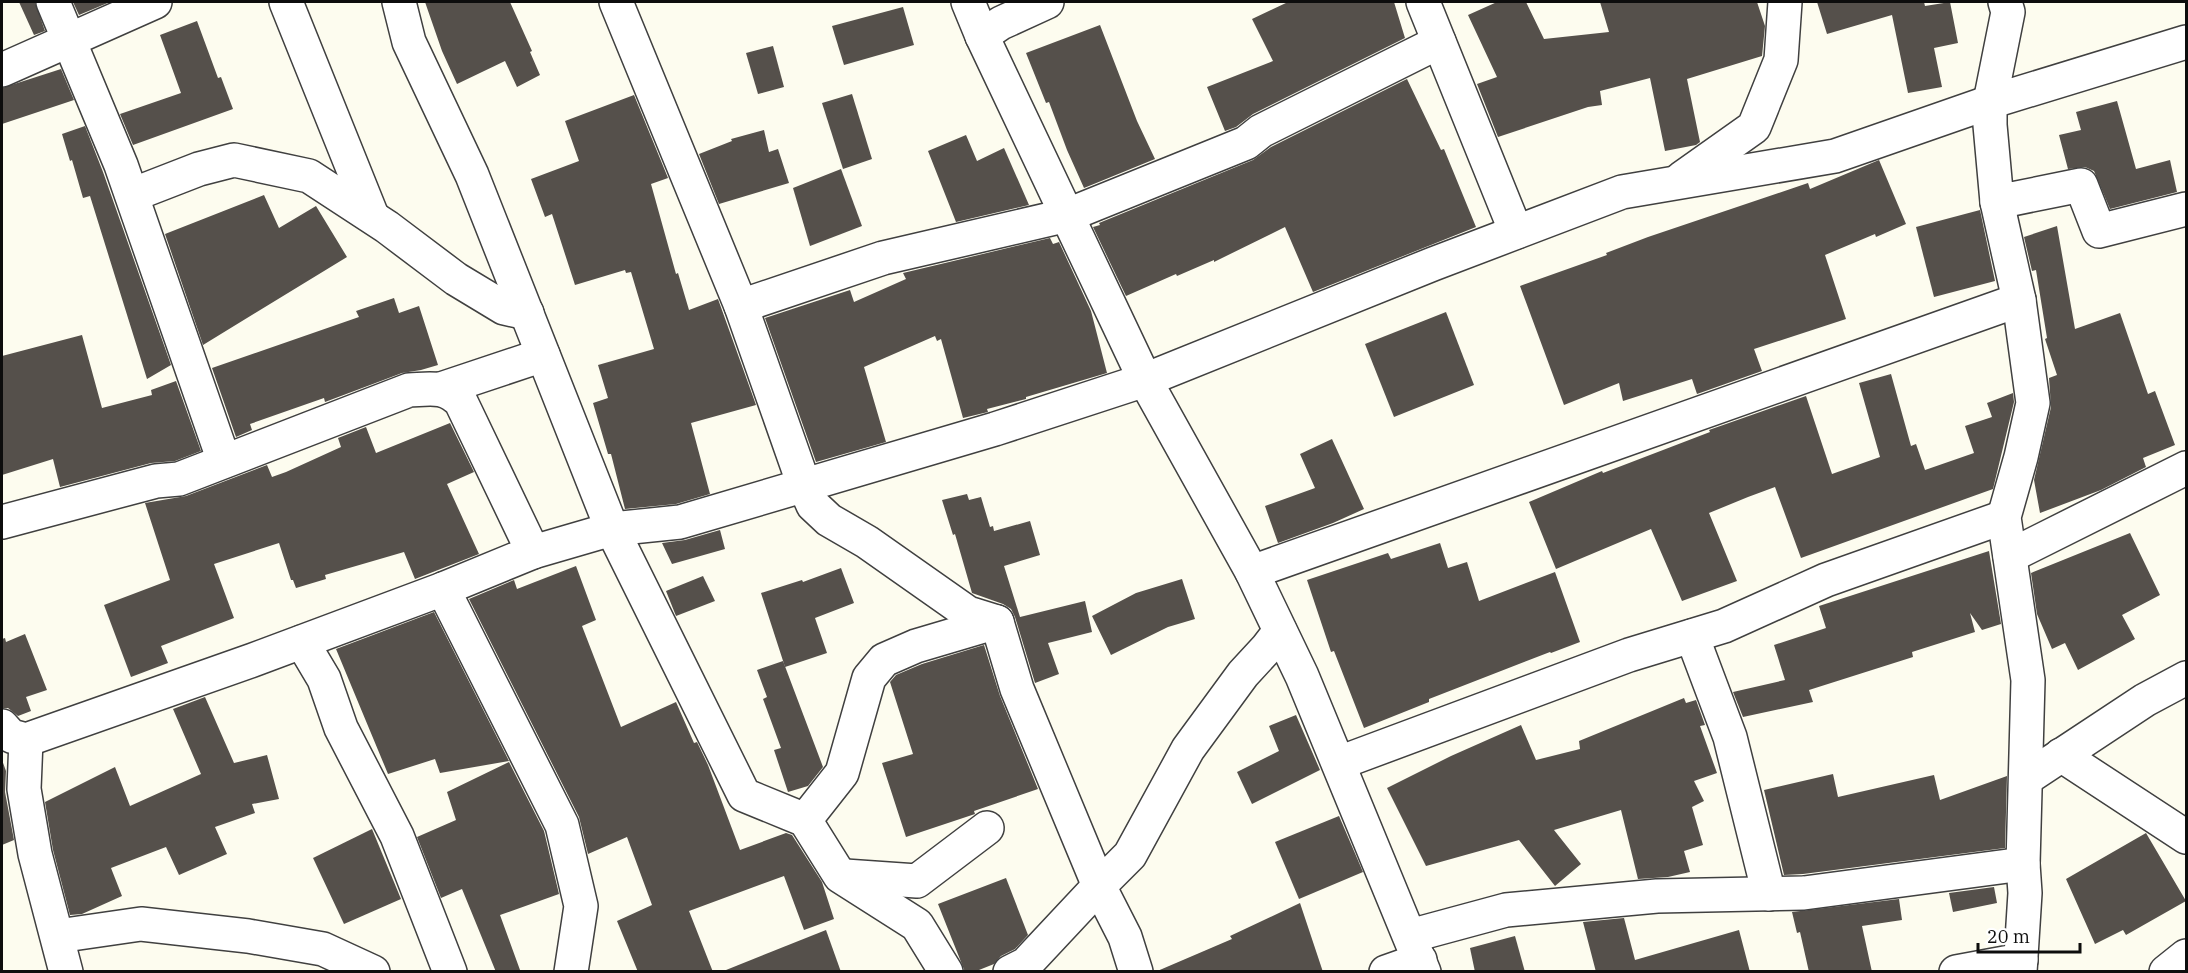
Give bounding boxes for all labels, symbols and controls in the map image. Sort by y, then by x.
scale bar [1978,916,2080,954]
text: 20 m [1987,925,2030,948]

